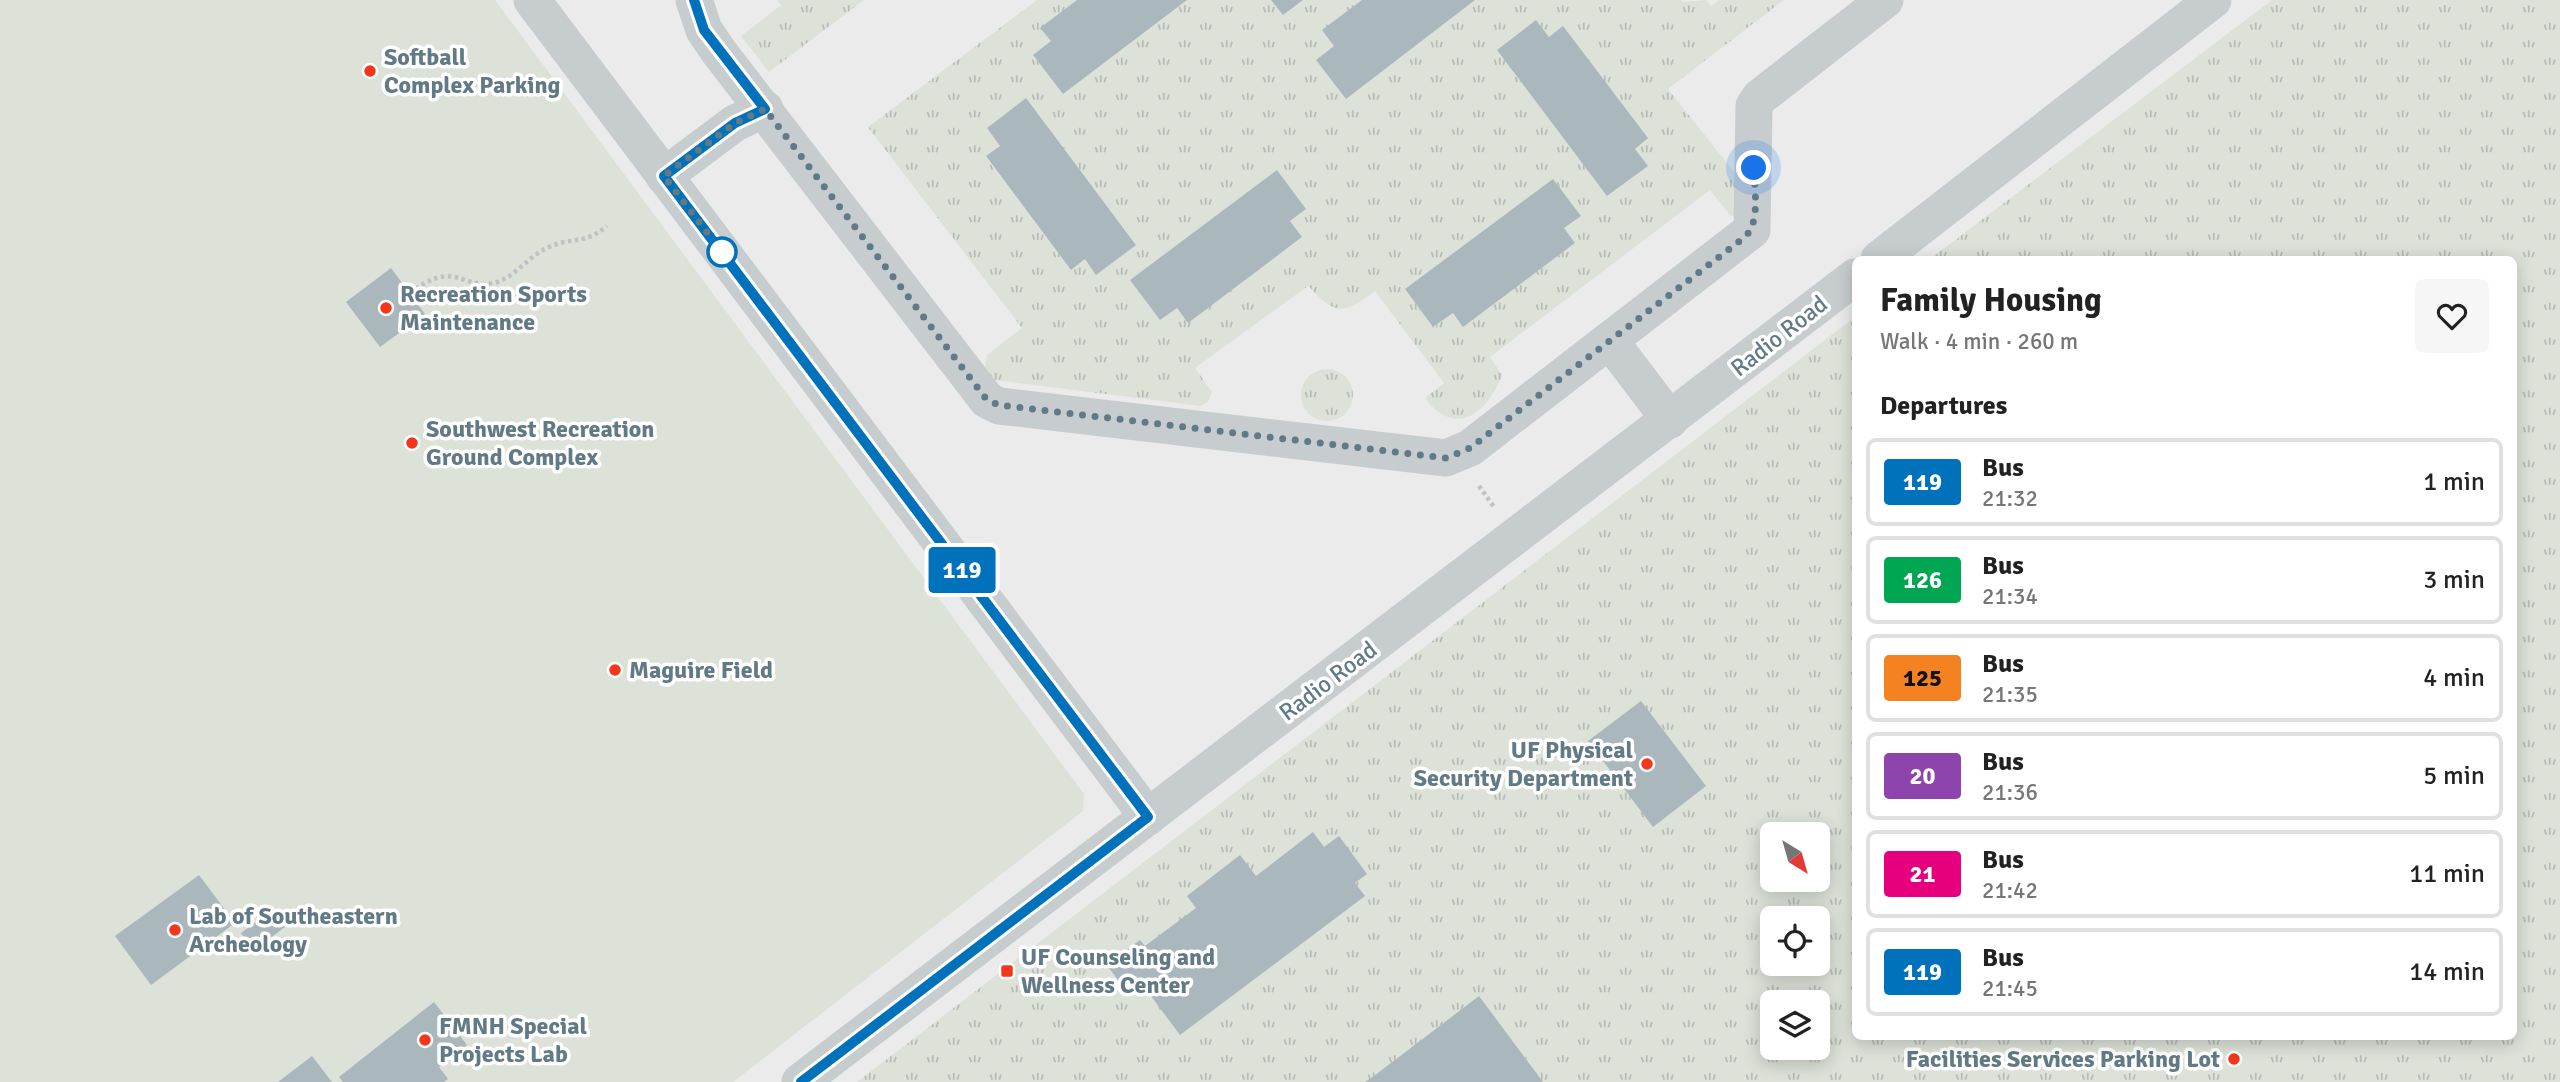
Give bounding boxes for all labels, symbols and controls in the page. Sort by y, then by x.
place label: Softball Complex Parking [384,42,561,100]
marker: Softball Complex Parking [362,63,378,79]
your location [1736,150,1771,185]
unlabelled marker [707,237,737,267]
place label: Recreation Sports Maintenance [400,279,587,337]
button: heart [2415,279,2489,353]
text: Family Housing [1880,280,2102,321]
street label: Radio Road [1725,289,1833,383]
marker: Recreation Sports Maintenance [378,300,394,316]
text: Walk · 4 min · 260 m [1880,327,2078,356]
text: Departures [1880,390,2007,422]
place label: Southwest Recreation Ground Complex [426,414,654,472]
marker: Southwest Recreation Ground Complex [404,435,420,451]
text: Bus [1982,452,2024,484]
text: 1 min [2423,466,2485,498]
text: 119 [1903,467,1942,497]
text: 21:32 [1982,484,2038,513]
line badge: 119 [922,547,1002,593]
text: Bus [1982,550,2024,582]
text: 119 [943,555,981,585]
text: 3 min [2423,564,2485,596]
text: 126 [1903,565,1942,595]
text: 21:34 [1982,582,2038,611]
street label: Radio Road [1273,635,1383,727]
text: Bus [1982,648,2024,680]
place label: Maguire Field [629,655,773,685]
marker: Maguire Field [607,662,623,678]
text: 4 min [2423,662,2485,694]
text: 125 [1903,663,1942,693]
text: 21:35 [1982,680,2038,709]
place label: UF Physical Security Department [1414,735,1633,793]
text: Bus [1982,746,2024,778]
marker: UF Physical Security Department [1639,756,1655,772]
text: 5 min [2423,760,2485,792]
text: 20 [1910,761,1935,791]
text: 21:36 [1982,778,2038,807]
north arrow [1760,822,1830,892]
map controls [1760,822,1830,1060]
text: Bus [1982,844,2024,876]
text: 11 min [2409,858,2485,890]
text: 21 [1910,859,1935,889]
text: 21:42 [1982,876,2038,905]
place label: Lab of Southeastern Archeology [189,901,398,959]
button: locate [1760,906,1830,976]
marker: Lab of Southeastern Archeology [167,922,183,938]
place label: UF Counseling and Wellness Center [1021,942,1215,1000]
text: Bus [1982,942,2024,974]
text: 14 min [2409,956,2485,988]
text: 119 [1903,957,1942,987]
marker: UF Counseling and Wellness Center [999,963,1015,979]
text: 21:45 [1982,974,2038,1003]
button: layers [1760,990,1830,1060]
place label: FMNH Special Projects Lab [439,1011,588,1069]
marker: FMNH Special Projects Lab [417,1032,433,1048]
place label: Facilities Services Parking Lot [1906,1044,2220,1074]
marker: Facilities Services Parking Lot [2226,1051,2242,1067]

